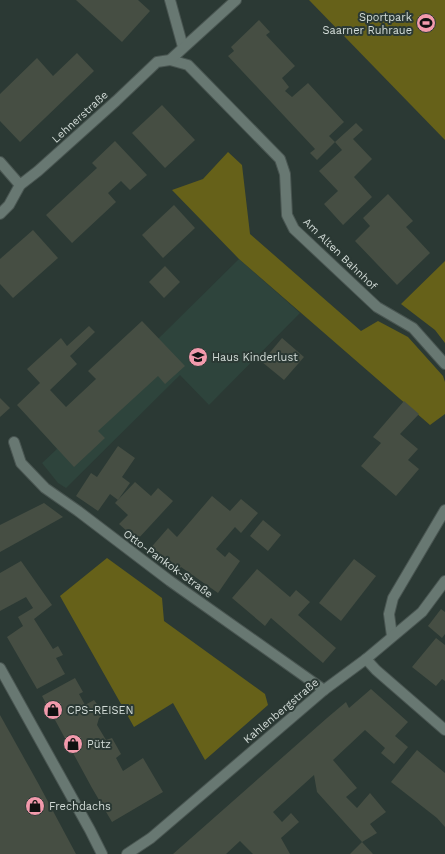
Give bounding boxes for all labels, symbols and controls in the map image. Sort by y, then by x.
place label: Sportpark Saarner Ruhraue [322,11,412,37]
sports icon: Sportpark Saarner Ruhraue [415,12,437,34]
street label: Lehnerstraße [49,88,111,146]
street label: Am Alten Bahnhof [300,215,380,293]
school or university icon: Haus Kinderlust [187,346,209,368]
place label: Haus Kinderlust [212,351,298,364]
street label: Otto-Pankok-Straße [121,527,215,601]
street label: Kahlenbergstraße [241,676,321,746]
shop icon: CPS-REISEN [42,699,64,721]
place label: CPS-REISEN [67,704,134,717]
shop icon: Pütz [62,733,84,755]
place label: Pütz [87,738,111,751]
shop icon: Frechdachs [24,795,46,817]
place label: Frechdachs [49,800,111,813]

